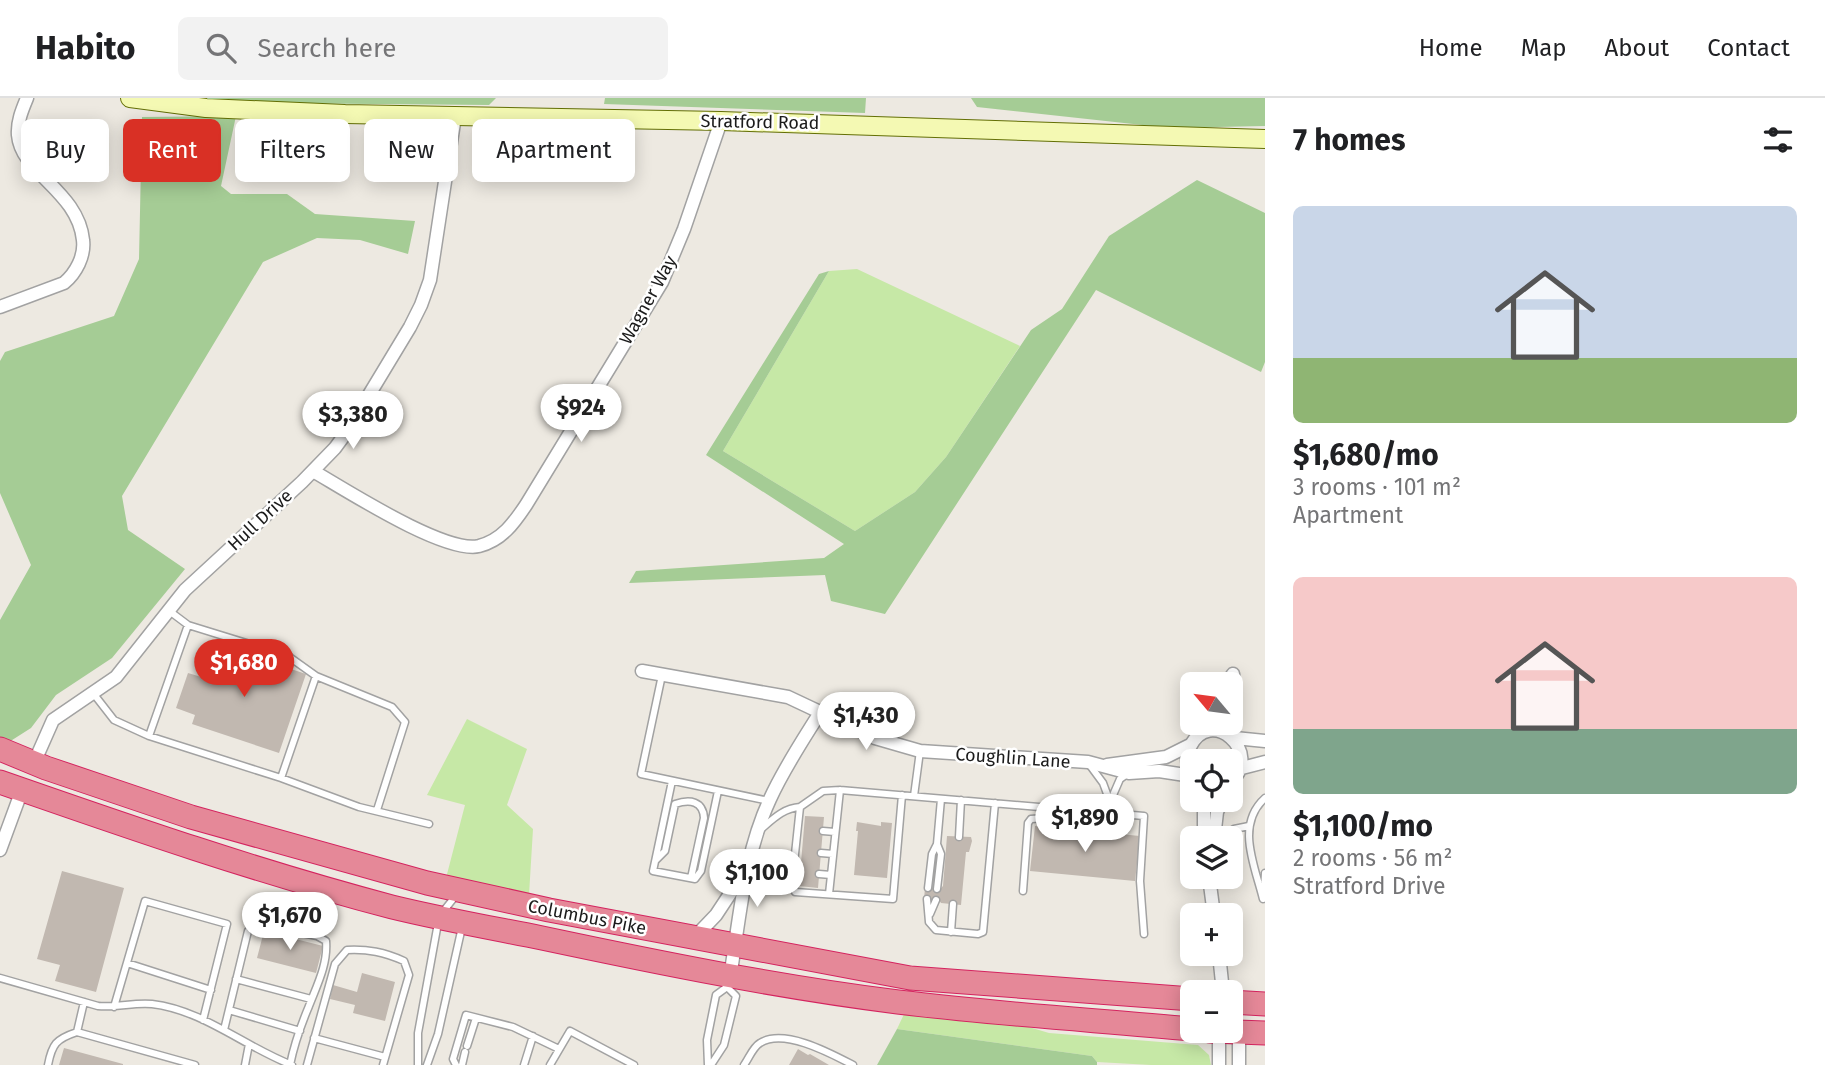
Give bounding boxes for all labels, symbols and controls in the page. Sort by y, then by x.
search box [178,17,668,80]
text: Habito [35,28,136,68]
icon: search [202,29,240,67]
text: Search here [258,33,396,64]
text: Home [1419,34,1483,62]
text: Map [1521,34,1567,62]
text: About [1605,34,1669,62]
text: Contact [1707,34,1790,62]
street label: Stratford Road [700,110,820,134]
chip: Buy [21,119,109,182]
chip: Rent [123,119,221,182]
chip: Filters [235,119,350,182]
chip: New [364,119,458,182]
chip: Apartment [472,119,635,182]
icon: filters [1759,121,1797,159]
text: 7 homes [1293,122,1405,158]
street label: Wagner Way [615,252,681,348]
icon: home [1482,252,1608,378]
pin: $924 [540,384,622,444]
pin: $3,380 [296,392,410,451]
text: $924 [557,393,605,421]
text: $3,380 [318,400,388,428]
text: $1,680/mo [1293,437,1439,473]
text: 3 rooms · 101 m² [1293,473,1461,501]
street label: Hull Drive [223,485,297,555]
text: Apartment [1293,501,1403,529]
icon: home [1482,623,1608,749]
pin: $1,680 [187,640,301,699]
text: $1,680 [210,648,278,676]
north arrow [1180,672,1242,735]
map controls [1180,672,1243,1043]
pin: $1,430 [809,692,923,752]
text: $1,430 [833,701,899,729]
street label: Coughlin Lane [955,743,1071,773]
button: locate [1180,749,1243,812]
pin: $1,890 [1028,794,1142,854]
text: $1,890 [1051,803,1119,831]
text: $1,100/mo [1293,808,1433,844]
button: layers [1180,826,1243,889]
text: 2 rooms · 56 m² [1293,844,1452,872]
pin: $1,100 [700,850,814,909]
text: $1,100 [725,858,789,886]
text: Stratford Drive [1293,872,1446,900]
pin: $1,670 [233,892,347,952]
street label: Columbus Pike [526,895,648,939]
text: $1,670 [258,901,322,929]
button: + [1180,903,1243,966]
button: − [1180,980,1243,1043]

